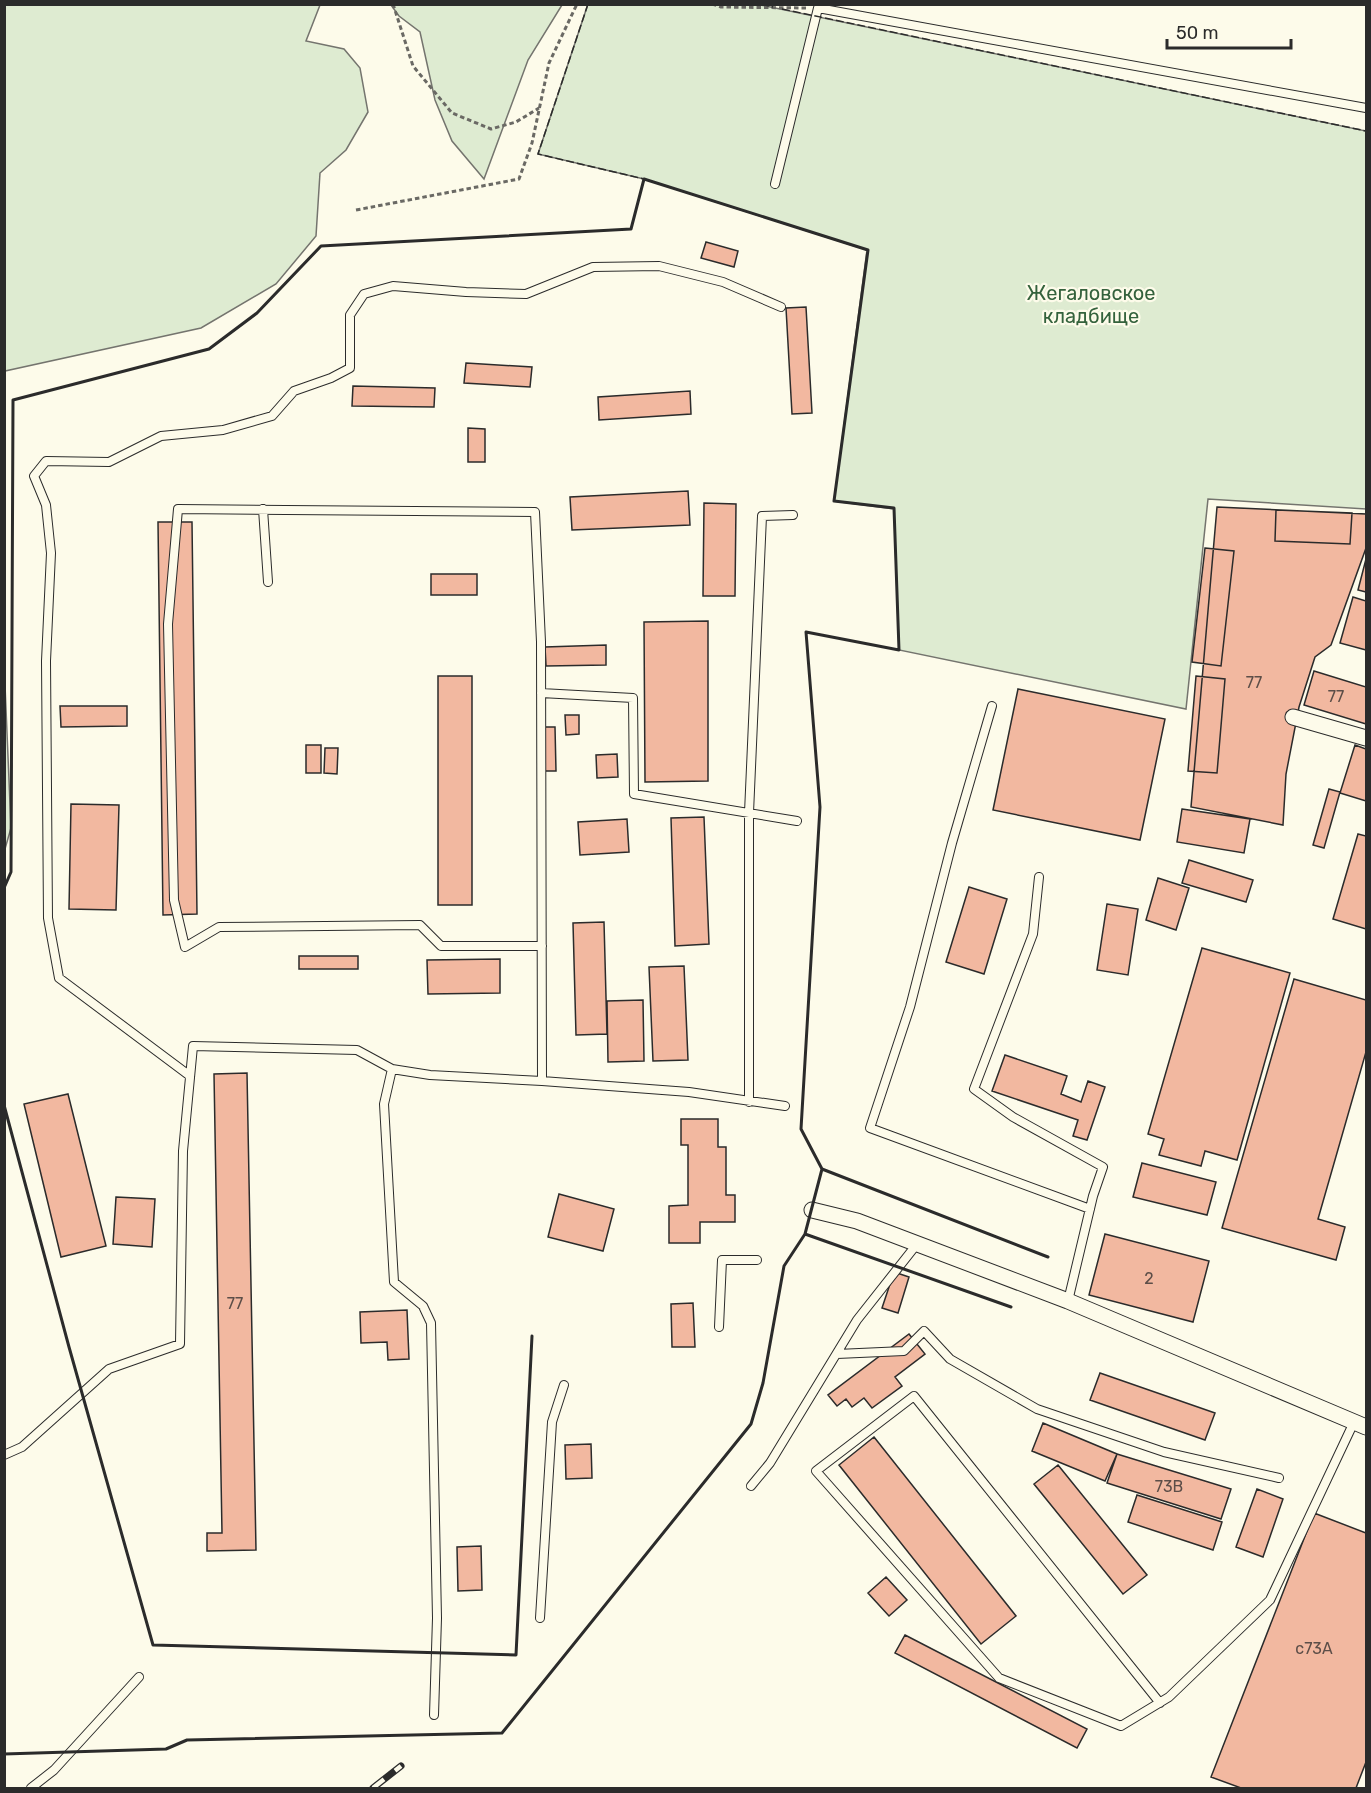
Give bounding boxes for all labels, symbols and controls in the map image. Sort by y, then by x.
scale bar [1167,12,1292,50]
text: 50 m [1176,22,1219,44]
park label: Жегаловское кладбище [1027,281,1155,328]
house number: 77 [1246,673,1262,692]
house number: 77 [1328,687,1344,706]
house number: 2 [1144,1269,1154,1288]
house number: 77 [227,1294,243,1313]
house number: 73В [1155,1477,1183,1496]
house number: с73А [1295,1639,1333,1658]

